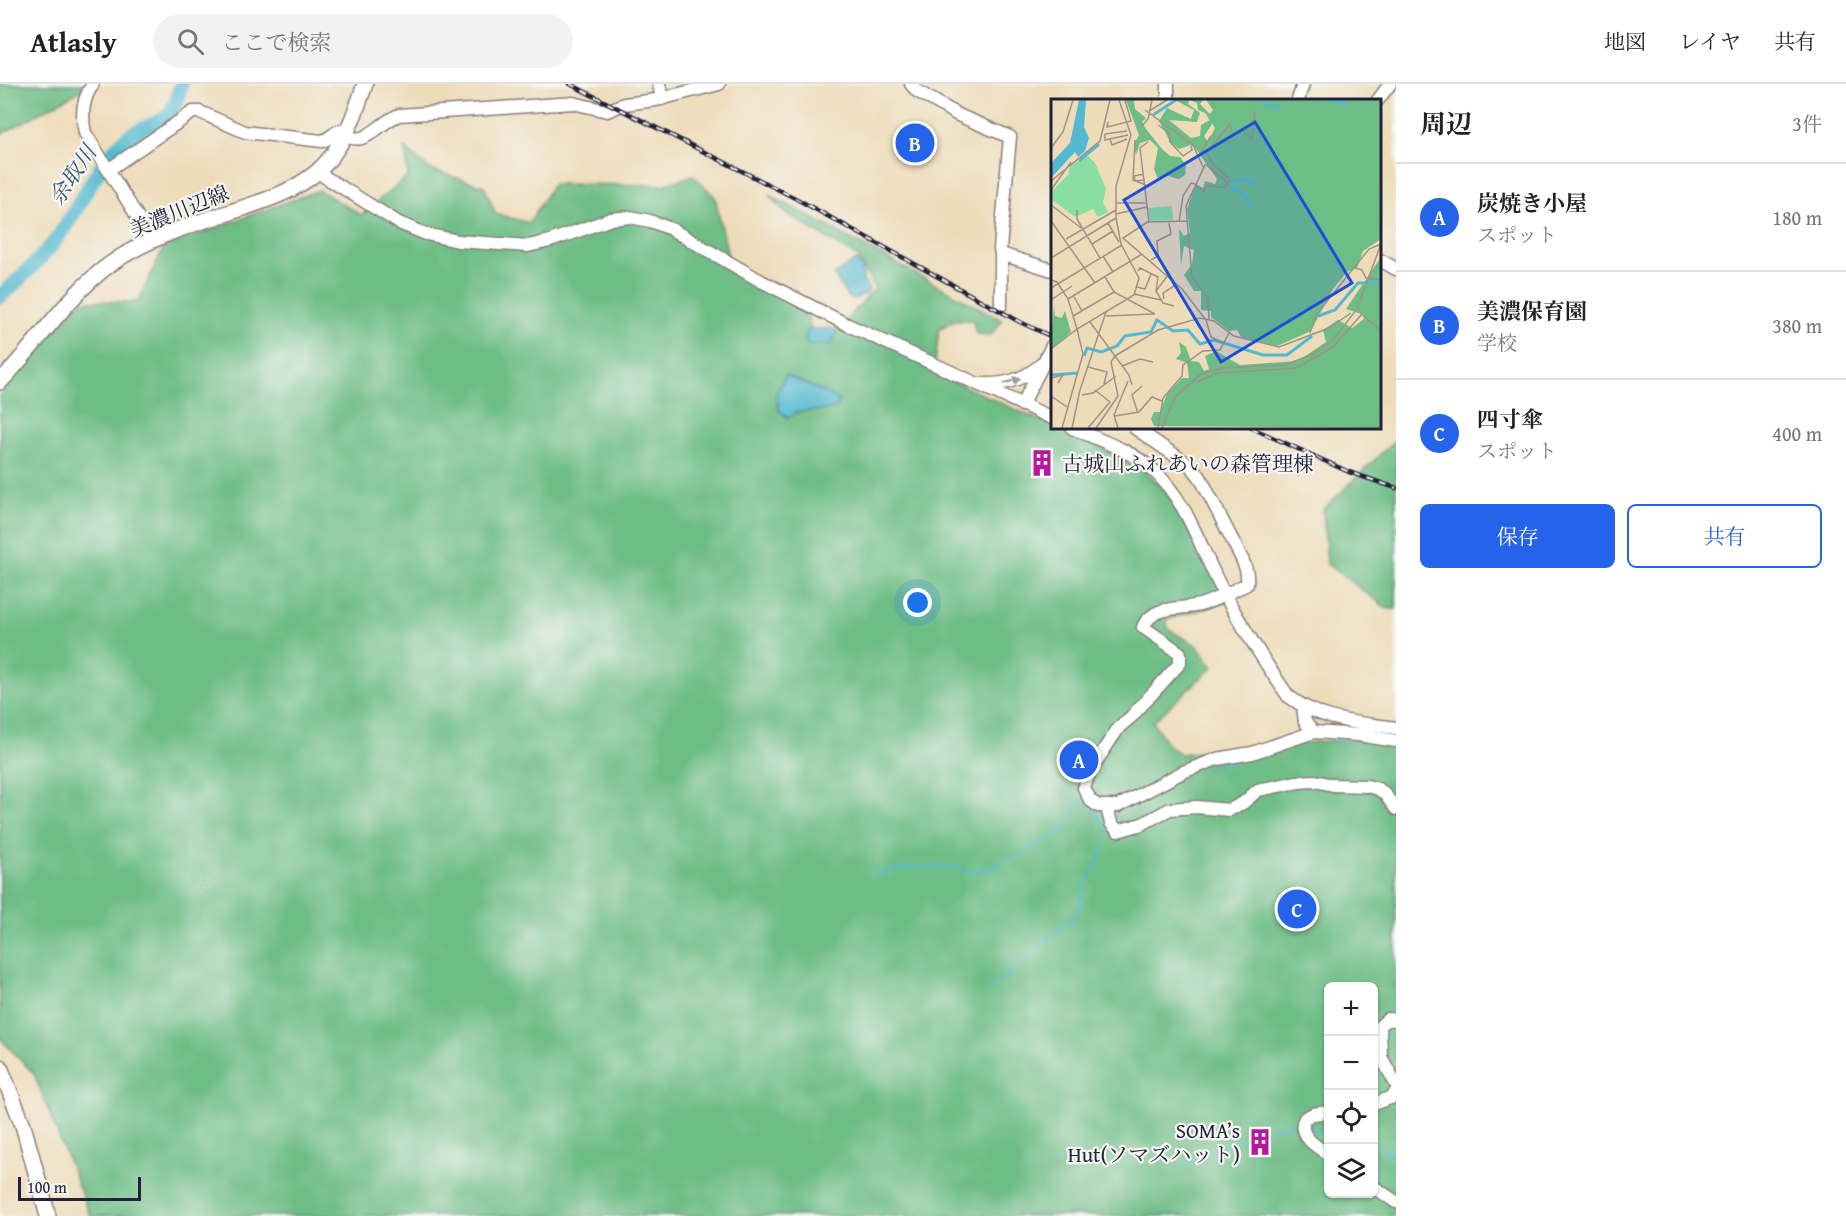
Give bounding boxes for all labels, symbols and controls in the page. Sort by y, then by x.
search box [153,14,573,68]
text: Atlasly [30,21,117,62]
icon: search [174,25,207,58]
text: ここで検索 [222,26,332,58]
text: 地図 [1604,26,1646,57]
text: レイヤ [1679,26,1741,57]
text: 共有 [1774,26,1816,57]
inset map [1051,99,1381,429]
text: 周辺 [1420,104,1472,143]
text: 3件 [1792,109,1822,138]
pin: B [896,120,934,166]
water label: 余取川 [40,137,105,211]
street label: 美濃川辺線 [125,177,233,245]
text: 炭焼き小屋 [1477,187,1587,219]
text: A [1433,203,1446,232]
text: 180 m [1772,203,1822,232]
text: スポット [1477,220,1557,249]
text: 美濃保育園 [1477,295,1587,327]
text: B [1433,311,1446,340]
text: 380 m [1772,311,1822,340]
text: 学校 [1477,328,1517,357]
one-way arrow [1003,376,1021,385]
text: 四寸傘 [1477,403,1543,435]
text: C [1434,419,1445,448]
text: 400 m [1772,419,1822,448]
text: スポット [1477,436,1557,465]
building icon: 古城山ふれあいの森管理棟 [1027,448,1057,478]
place label: 古城山ふれあいの森管理棟 [1062,448,1314,479]
button: 保存 [1420,504,1615,568]
button: 共有 [1627,504,1822,568]
your location [903,588,932,617]
pin: A [1060,738,1098,782]
pin: C [1278,886,1316,932]
map controls [1324,982,1378,1198]
button: + [1324,982,1378,1036]
button: − [1324,1036,1378,1090]
button: locate [1324,1090,1378,1144]
place label: SOMA’s Hut(ソマズハット) [1068,1115,1240,1170]
building icon: SOMA’s Hut(ソマズハット) [1245,1127,1275,1157]
button: layers [1324,1144,1378,1198]
scale bar [18,1174,141,1202]
text: 100 m [27,1175,67,1199]

